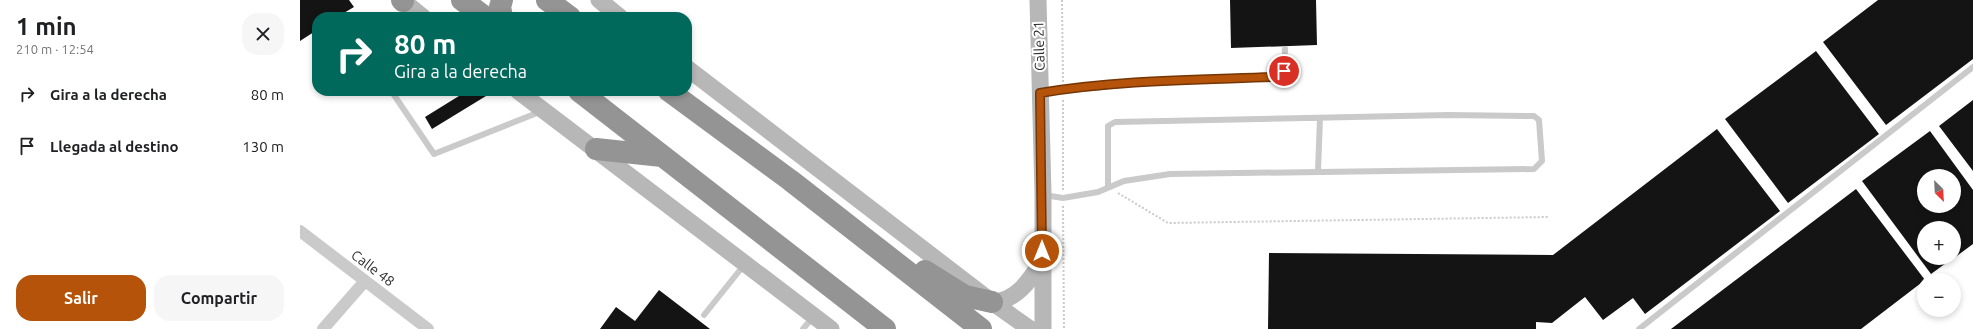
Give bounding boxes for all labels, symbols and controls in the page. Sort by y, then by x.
text: 1 min [16,13,77,40]
button: close [242,13,284,55]
street label: Calle 21 [1030,21,1048,71]
icon: right [328,28,380,80]
text: 80 m [394,28,456,59]
text: 210 m · 12:54 [16,42,94,56]
pin [1267,54,1301,88]
icon: arrive [1273,60,1295,82]
text: Gira a la derecha [394,61,527,81]
icon: right [16,83,38,105]
text: Gira a la derecha [50,86,167,103]
text: 80 m [251,86,284,103]
icon: arrive [16,135,38,157]
text: Llegada al destino [50,138,179,155]
text: 130 m [242,138,284,155]
north arrow [1917,169,1961,213]
map controls [1917,169,1961,317]
button: + [1917,221,1961,265]
position arrow [1021,230,1063,272]
street label: Calle 48 [348,247,398,289]
button: − [1917,273,1961,317]
button: Salir [16,275,146,321]
button: Compartir [154,275,284,321]

